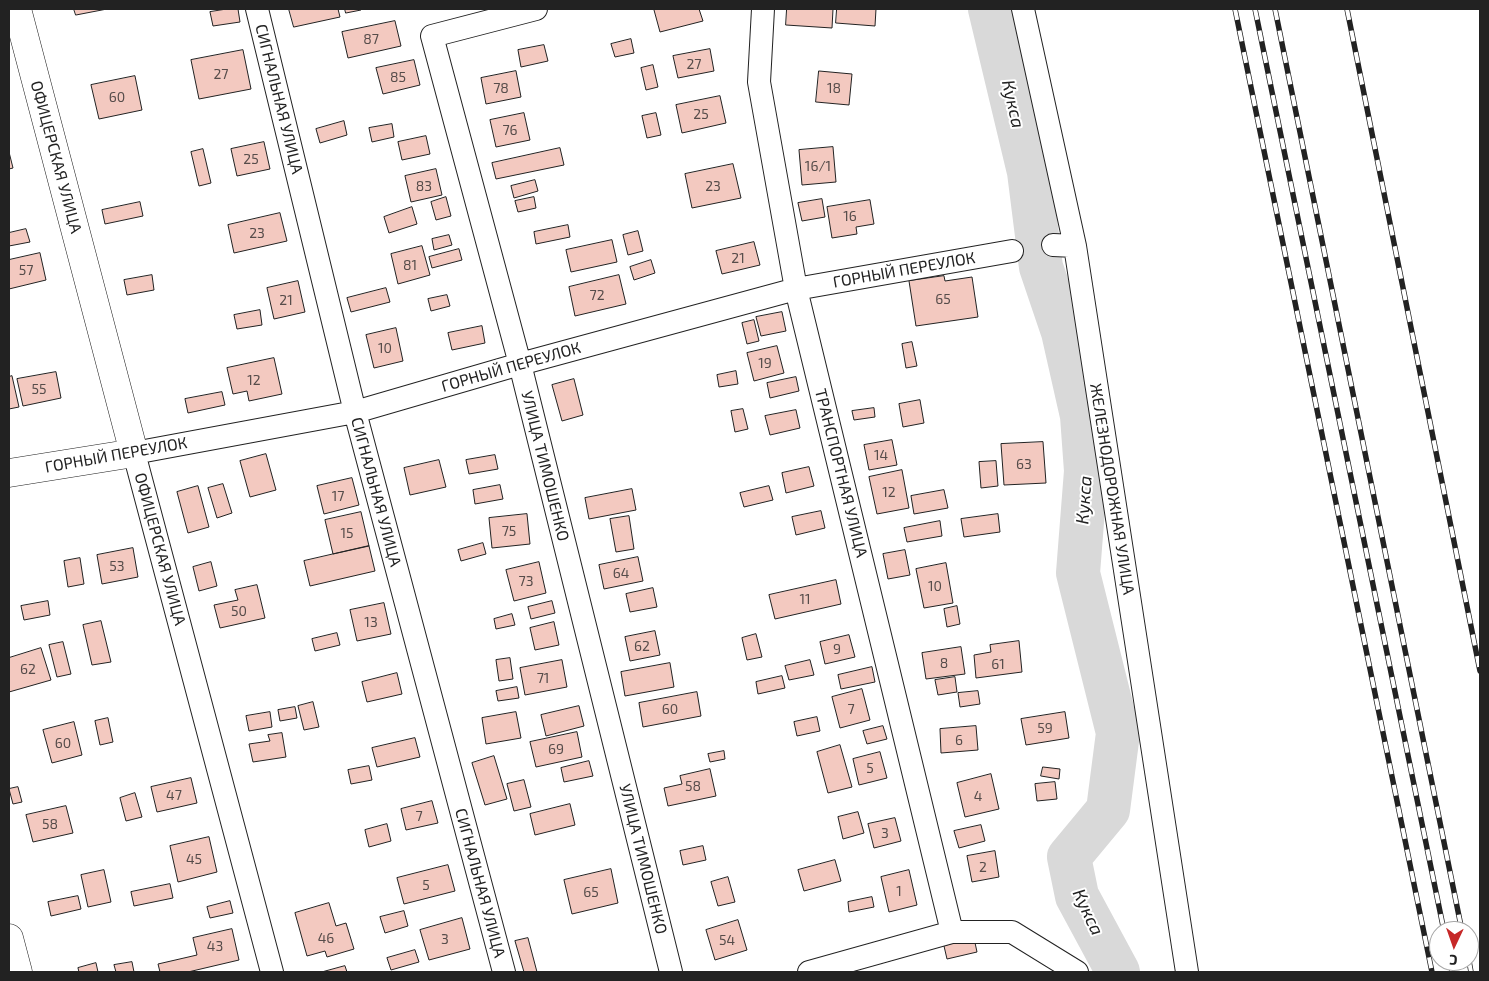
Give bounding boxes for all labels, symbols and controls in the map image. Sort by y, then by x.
street label: СИГНАЛЬНАЯ УЛИЦА [251,22,307,176]
house number: 87 [363,31,379,47]
house number: 27 [686,56,702,72]
house number: 27 [213,66,229,82]
house number: 85 [390,69,406,85]
water label: Кукса [997,78,1029,130]
street label: ОФИЦЕРСКАЯ УЛИЦА [26,79,86,235]
house number: 78 [493,80,509,96]
house number: 18 [827,80,841,96]
house number: 60 [109,89,125,105]
house number: 25 [693,106,709,122]
house number: 76 [502,122,518,138]
house number: 25 [243,151,259,167]
house number: 16/1 [805,158,831,174]
house number: 83 [416,178,432,194]
house number: 23 [705,178,721,194]
house number: 16 [843,208,857,224]
house number: 23 [249,225,265,241]
street label: ГОРНЫЙ ПЕРЕУЛОК [831,248,977,292]
house number: 21 [731,250,745,266]
house number: 81 [403,257,417,273]
house number: 57 [19,262,33,278]
house number: 72 [589,287,605,303]
house number: 65 [935,291,951,307]
house number: 21 [279,292,293,308]
street label: ГОРНЫЙ ПЕРЕУЛОК [439,338,583,396]
house number: 10 [378,340,392,356]
house number: 19 [758,355,772,371]
house number: 12 [247,372,261,388]
house number: 55 [31,381,47,397]
street label: ЖЕЛЕЗНОДОРОЖНАЯ УЛИЦА [1086,382,1138,596]
street label: ТРАНСПОРТНАЯ УЛИЦА [811,387,871,559]
street label: УЛИЦА ТИМОШЕНКО [517,389,573,543]
street label: СИГНАЛЬНАЯ УЛИЦА [347,415,405,569]
street label: ГОРНЫЙ ПЕРЕУЛОК [43,433,189,477]
house number: 14 [874,447,888,463]
house number: 63 [1016,456,1032,472]
street label: ОФИЦЕРСКАЯ УЛИЦА [130,471,190,627]
water label: Кукса [1072,475,1096,525]
house number: 12 [882,484,896,500]
house number: 17 [332,488,344,504]
house number: 75 [502,523,516,539]
house number: 15 [340,525,354,541]
house number: 53 [109,558,125,574]
house number: 64 [613,565,629,581]
house number: 73 [519,573,533,589]
house number: 10 [928,578,942,594]
house number: 11 [799,591,811,607]
house number: 50 [231,603,247,619]
house number: 13 [364,614,378,630]
house number: 62 [634,638,650,654]
house number: 9 [833,641,841,657]
house number: 8 [940,655,948,671]
house number: 61 [991,656,1005,672]
house number: 62 [20,661,36,677]
house number: 71 [537,670,549,686]
house number: 60 [662,701,678,717]
house number: 7 [847,701,855,717]
house number: 59 [1037,720,1053,736]
house number: 6 [955,732,963,748]
house number: 60 [55,735,71,751]
house number: 69 [548,741,564,757]
house number: 5 [866,760,874,776]
house number: 58 [685,778,701,794]
street label: УЛИЦА ТИМОШЕНКО [615,782,671,936]
house number: 47 [166,787,182,803]
house number: 4 [974,788,982,804]
street label: СИГНАЛЬНАЯ УЛИЦА [451,806,509,960]
house number: 7 [415,808,423,824]
house number: 58 [42,816,58,832]
house number: 3 [881,825,889,841]
house number: 45 [186,851,202,867]
house number: 2 [979,859,987,875]
house number: 5 [422,877,430,893]
house number: 1 [896,883,902,899]
house number: 65 [583,884,599,900]
water label: Кукса [1068,885,1108,939]
north arrow [1429,921,1479,971]
house number: 46 [318,930,334,946]
house number: 3 [441,931,449,947]
house number: 54 [719,932,735,948]
house number: 43 [207,938,223,954]
text: С [1449,952,1458,969]

